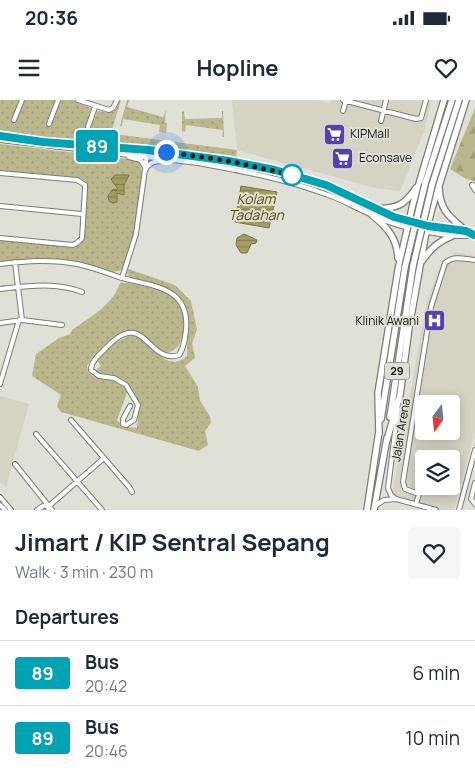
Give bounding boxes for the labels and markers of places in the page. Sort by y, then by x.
supermarket icon: KIPMall [322,122,346,146]
place label: KIPMall [350,125,390,142]
supermarket icon: Econsave [331,146,355,170]
place label: Econsave [359,149,412,166]
unlabelled marker [281,164,303,186]
hospital icon: Klinik Awani [423,309,447,333]
place label: Klinik Awani [355,312,419,329]

